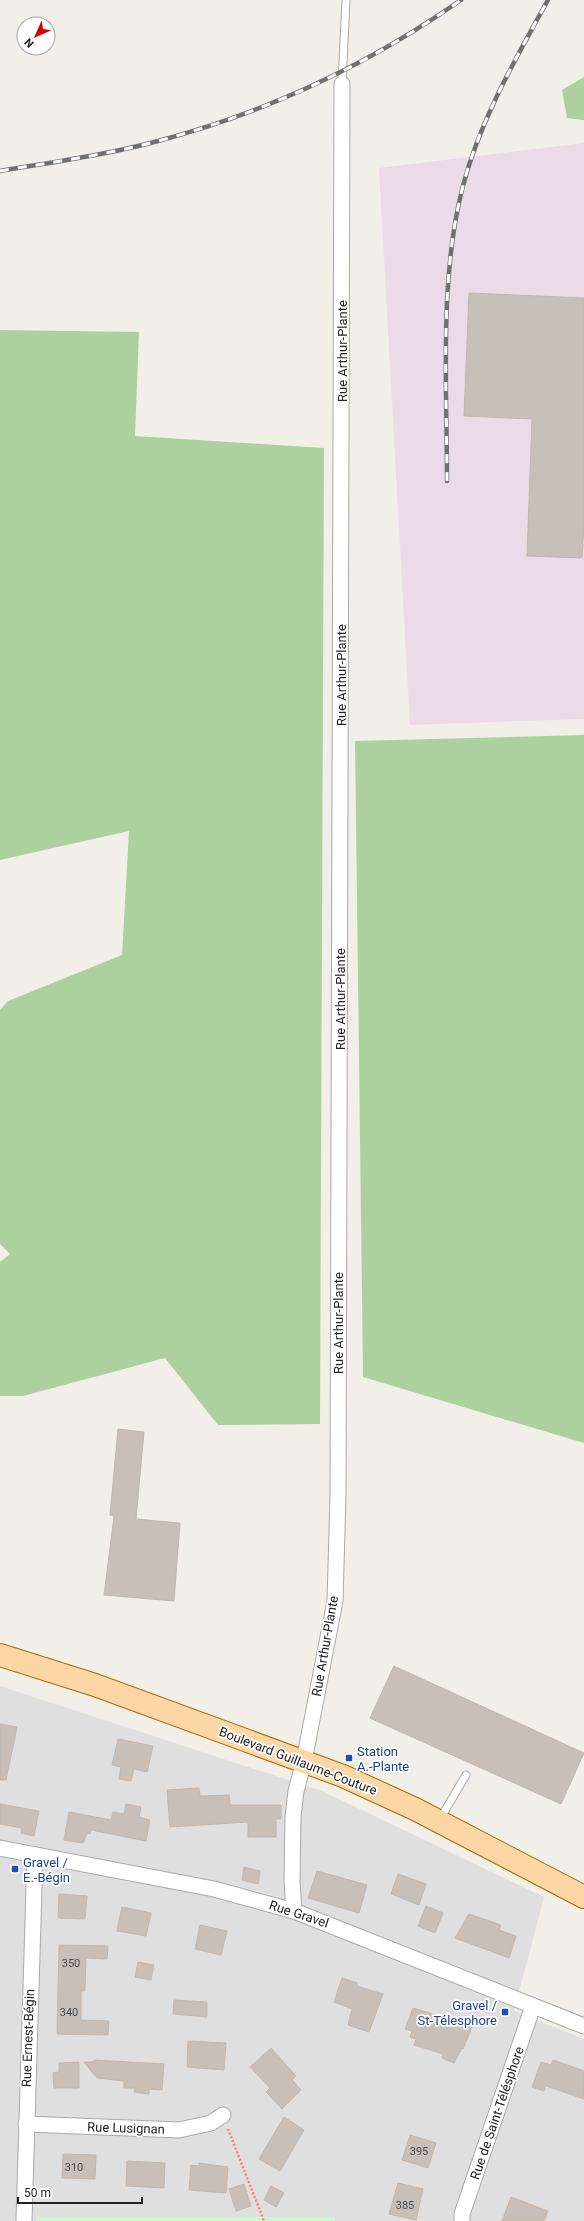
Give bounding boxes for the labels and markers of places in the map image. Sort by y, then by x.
place label: Station A.-Plante [357,1744,409,1774]
marker: Station A.-Plante [344,1753,354,1763]
place label: Gravel / E.-Bégin [23,1855,70,1885]
marker: Gravel / E.-Bégin [10,1864,20,1874]
place label: Gravel / St-Télesphore [418,1998,497,2028]
marker: Gravel / St-Télesphore [500,2007,510,2017]

